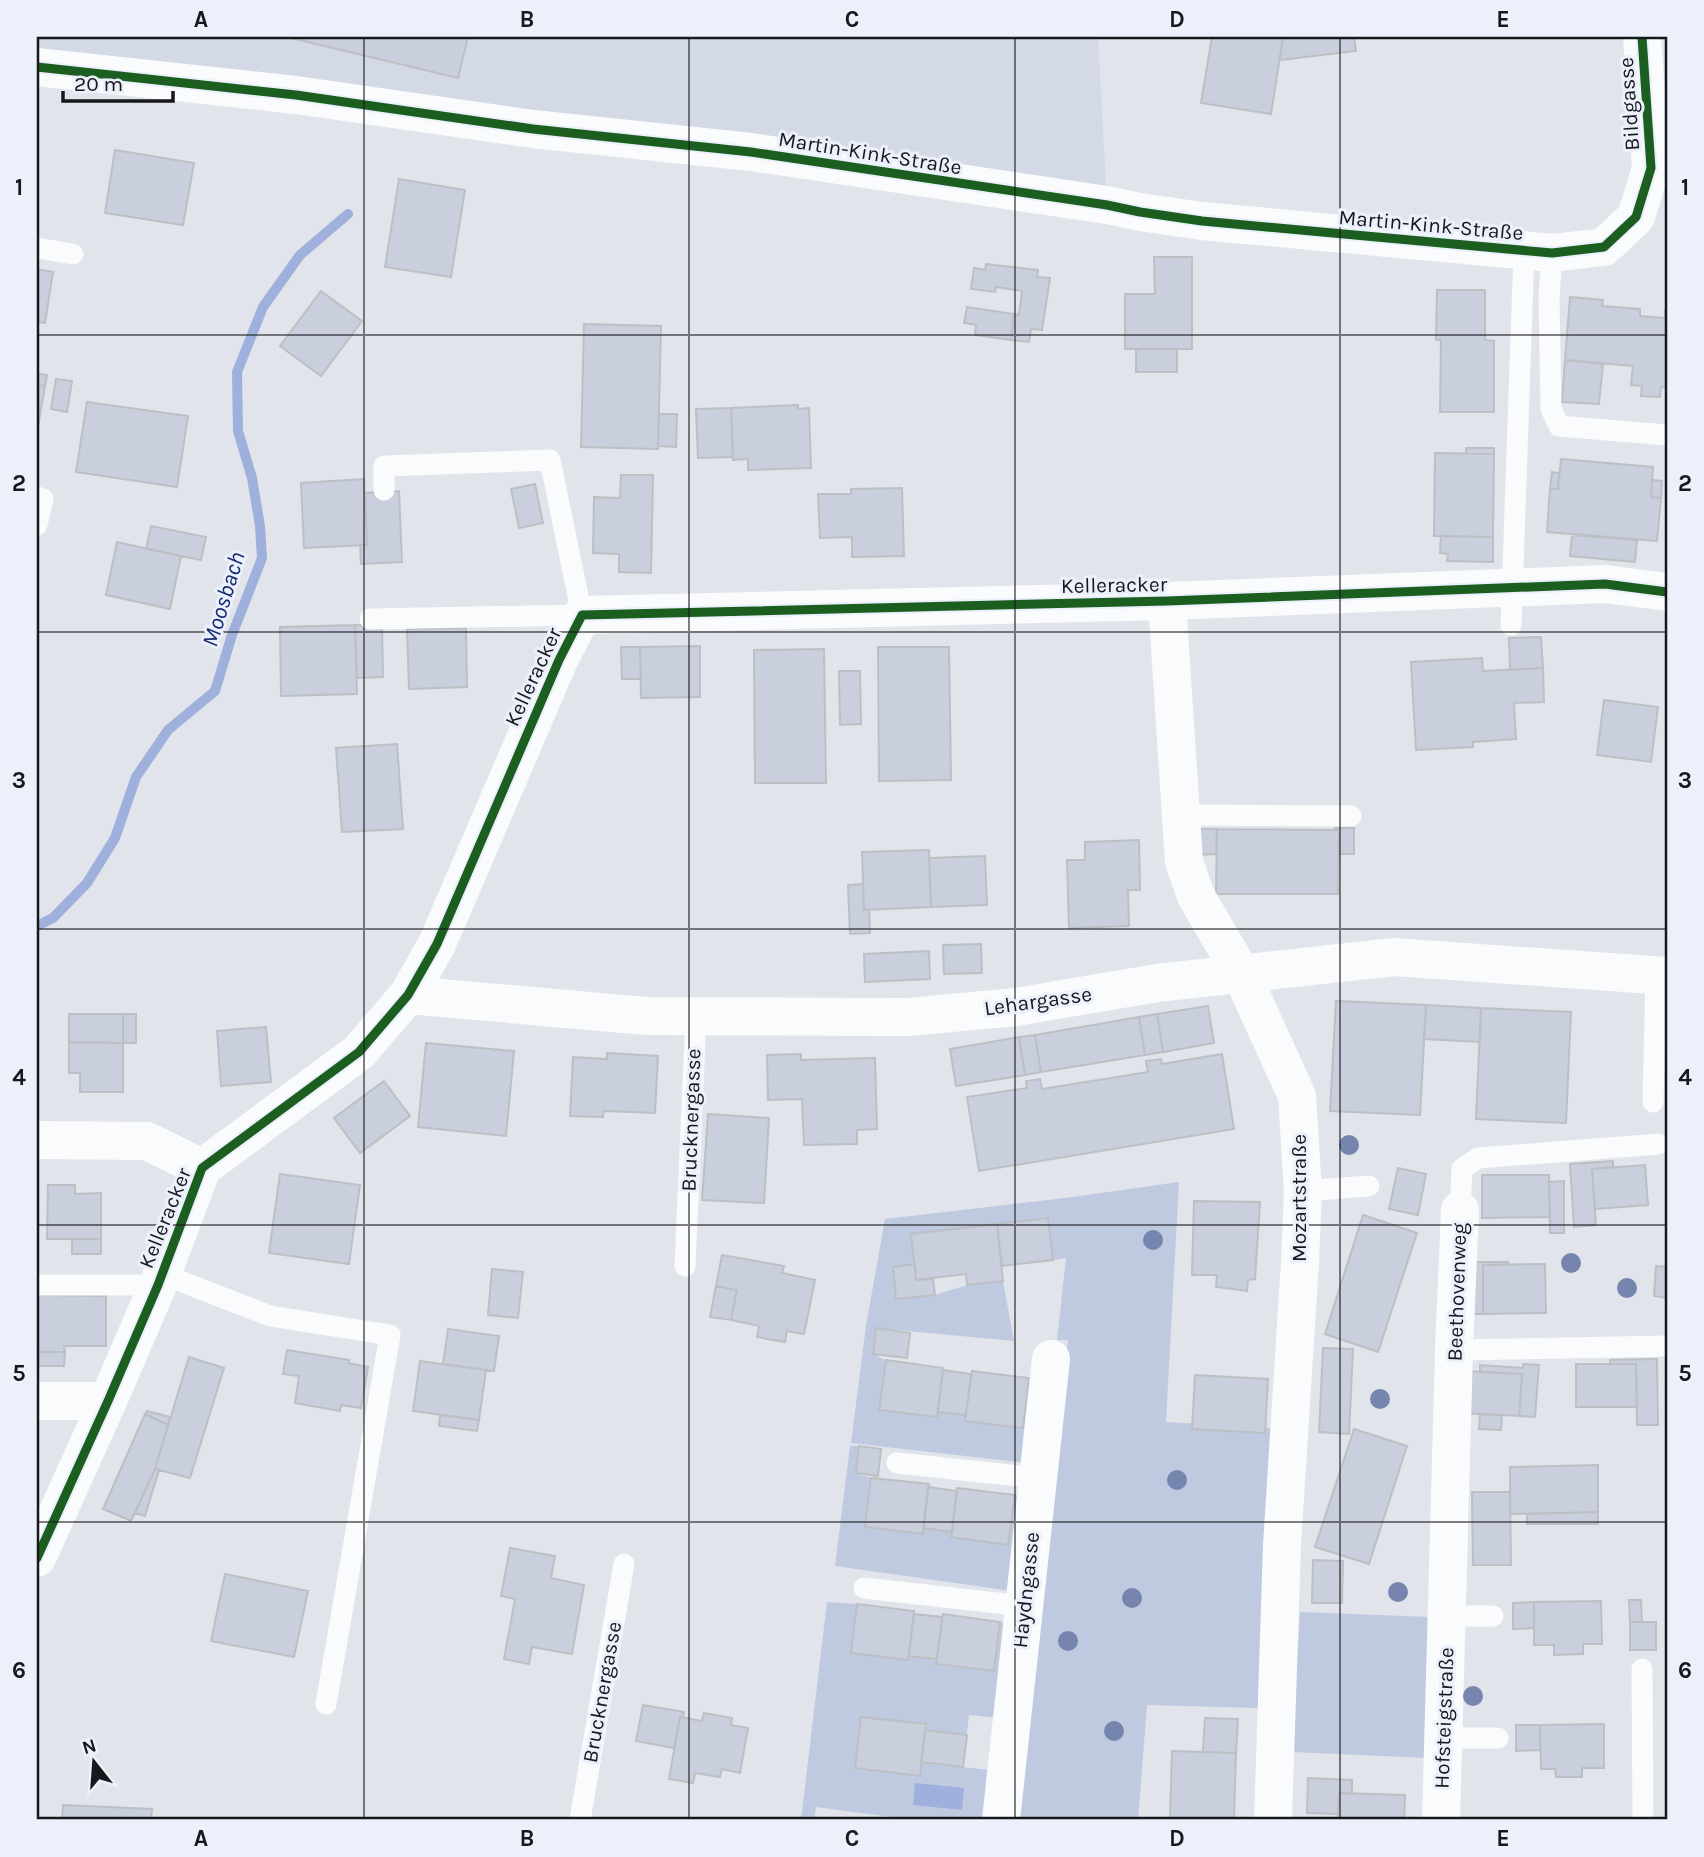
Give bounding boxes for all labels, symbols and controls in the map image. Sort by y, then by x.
text: A [194,6,208,33]
text: B [520,6,534,33]
text: C [845,6,859,33]
text: D [1169,6,1185,33]
text: E [1496,6,1510,33]
street label: Bildgasse [1614,56,1644,152]
scale bar [63,60,173,104]
text: 20 m [74,72,123,96]
street label: Martin-Kink-Straße [777,127,963,179]
text: 1 [15,174,23,201]
text: 1 [1681,174,1689,201]
street label: Martin-Kink-Straße [1338,205,1524,245]
text: 2 [12,470,26,497]
text: 2 [1678,470,1692,497]
water label: Moosbach [196,548,251,650]
street label: Kelleracker [1061,572,1168,598]
street label: Kelleracker [500,623,567,730]
text: 3 [12,767,26,794]
text: 3 [1678,767,1692,794]
street label: Lehargasse [983,982,1093,1020]
street label: Brucknergasse [677,1048,705,1192]
text: 4 [12,1064,26,1091]
text: 4 [1678,1064,1692,1091]
street label: Mozartstraße [1287,1134,1311,1262]
street label: Kelleracker [134,1164,196,1272]
street label: Beethovenweg [1443,1222,1471,1362]
text: 5 [12,1360,26,1387]
text: 5 [1678,1360,1692,1387]
street label: Haydngasse [1008,1531,1044,1649]
street label: Brucknergasse [578,1619,626,1765]
street label: Hofsteigstraße [1430,1647,1458,1789]
text: 6 [12,1657,26,1684]
text: 6 [1678,1657,1692,1684]
north arrow [60,1728,130,1798]
text: N [80,1734,99,1759]
text: A [194,1825,208,1852]
text: B [520,1825,534,1852]
text: C [845,1825,859,1852]
text: D [1169,1825,1185,1852]
text: E [1496,1825,1510,1852]

